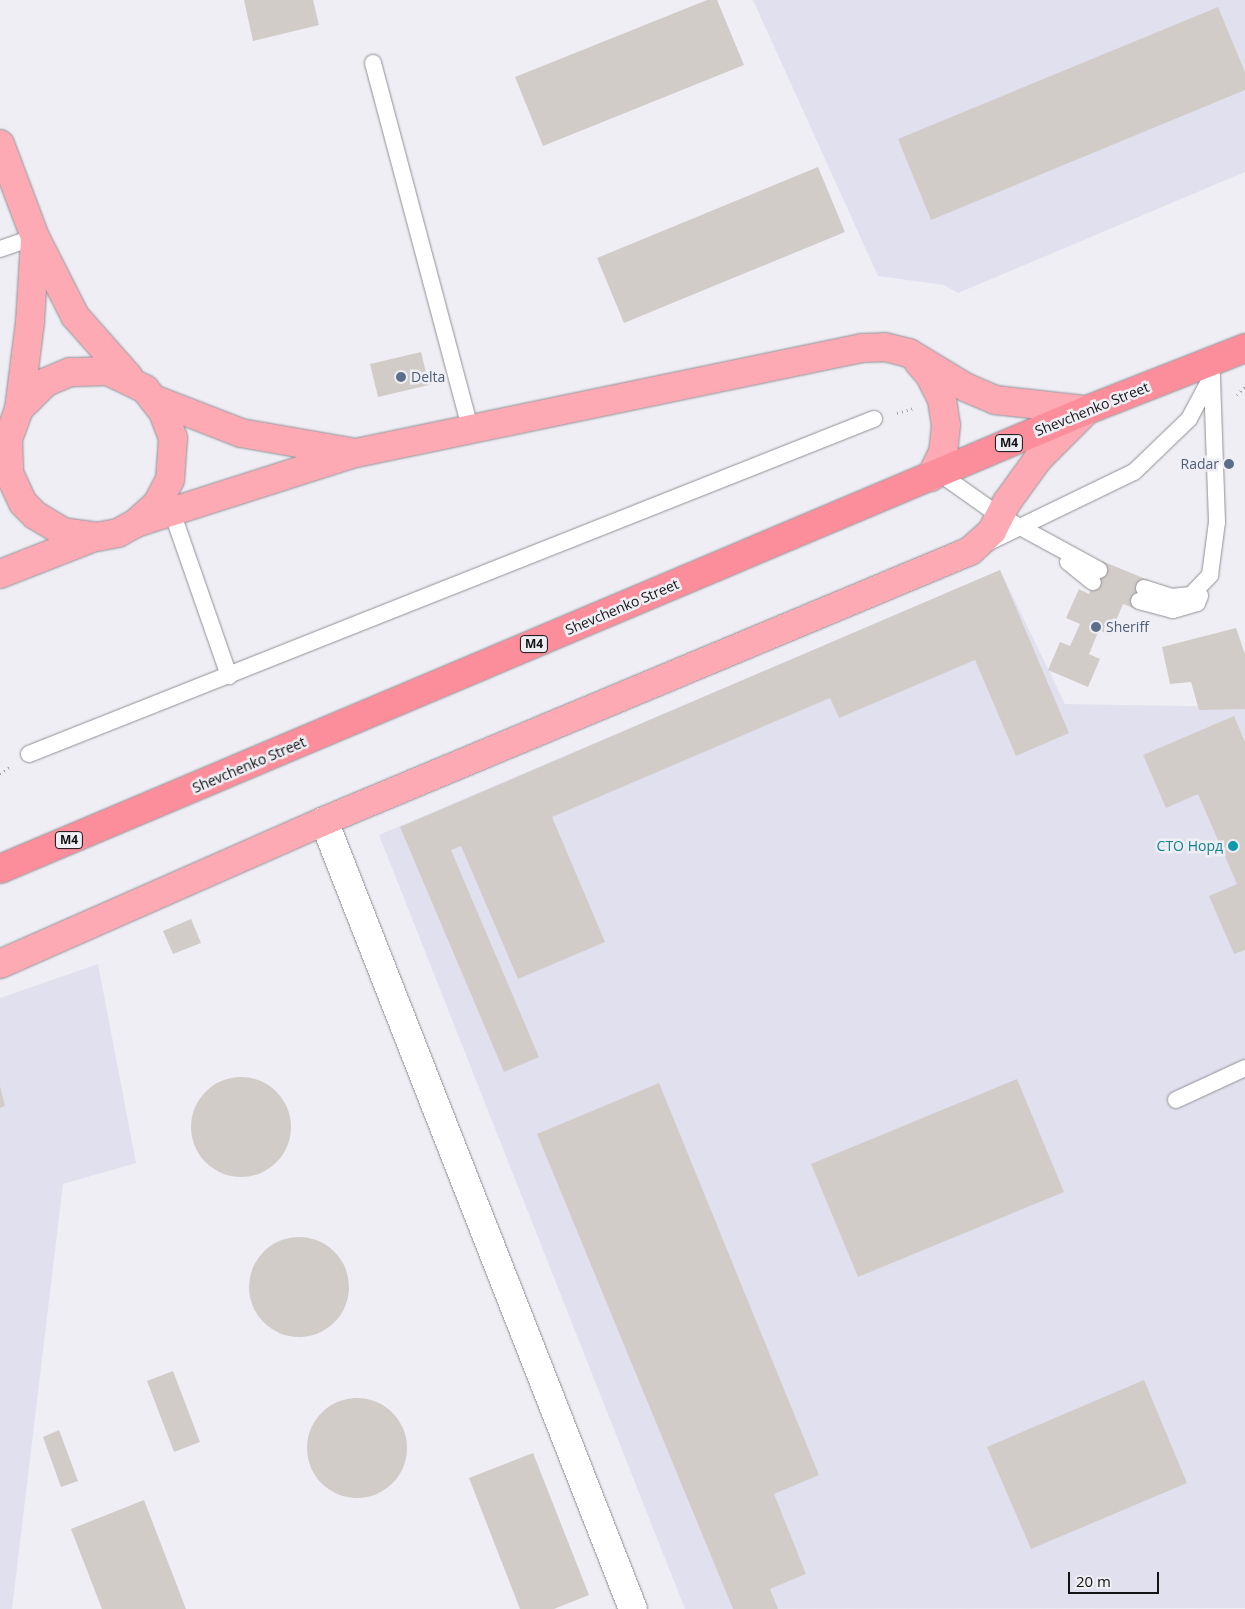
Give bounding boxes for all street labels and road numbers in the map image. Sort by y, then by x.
street label: Shevchenko Street [1033,378,1151,440]
road number: M4 [994,433,1024,452]
street label: Shevchenko Street [563,576,681,638]
road number: M4 [519,634,549,654]
street label: Shevchenko Street [190,734,308,796]
road number: M4 [54,830,84,850]

